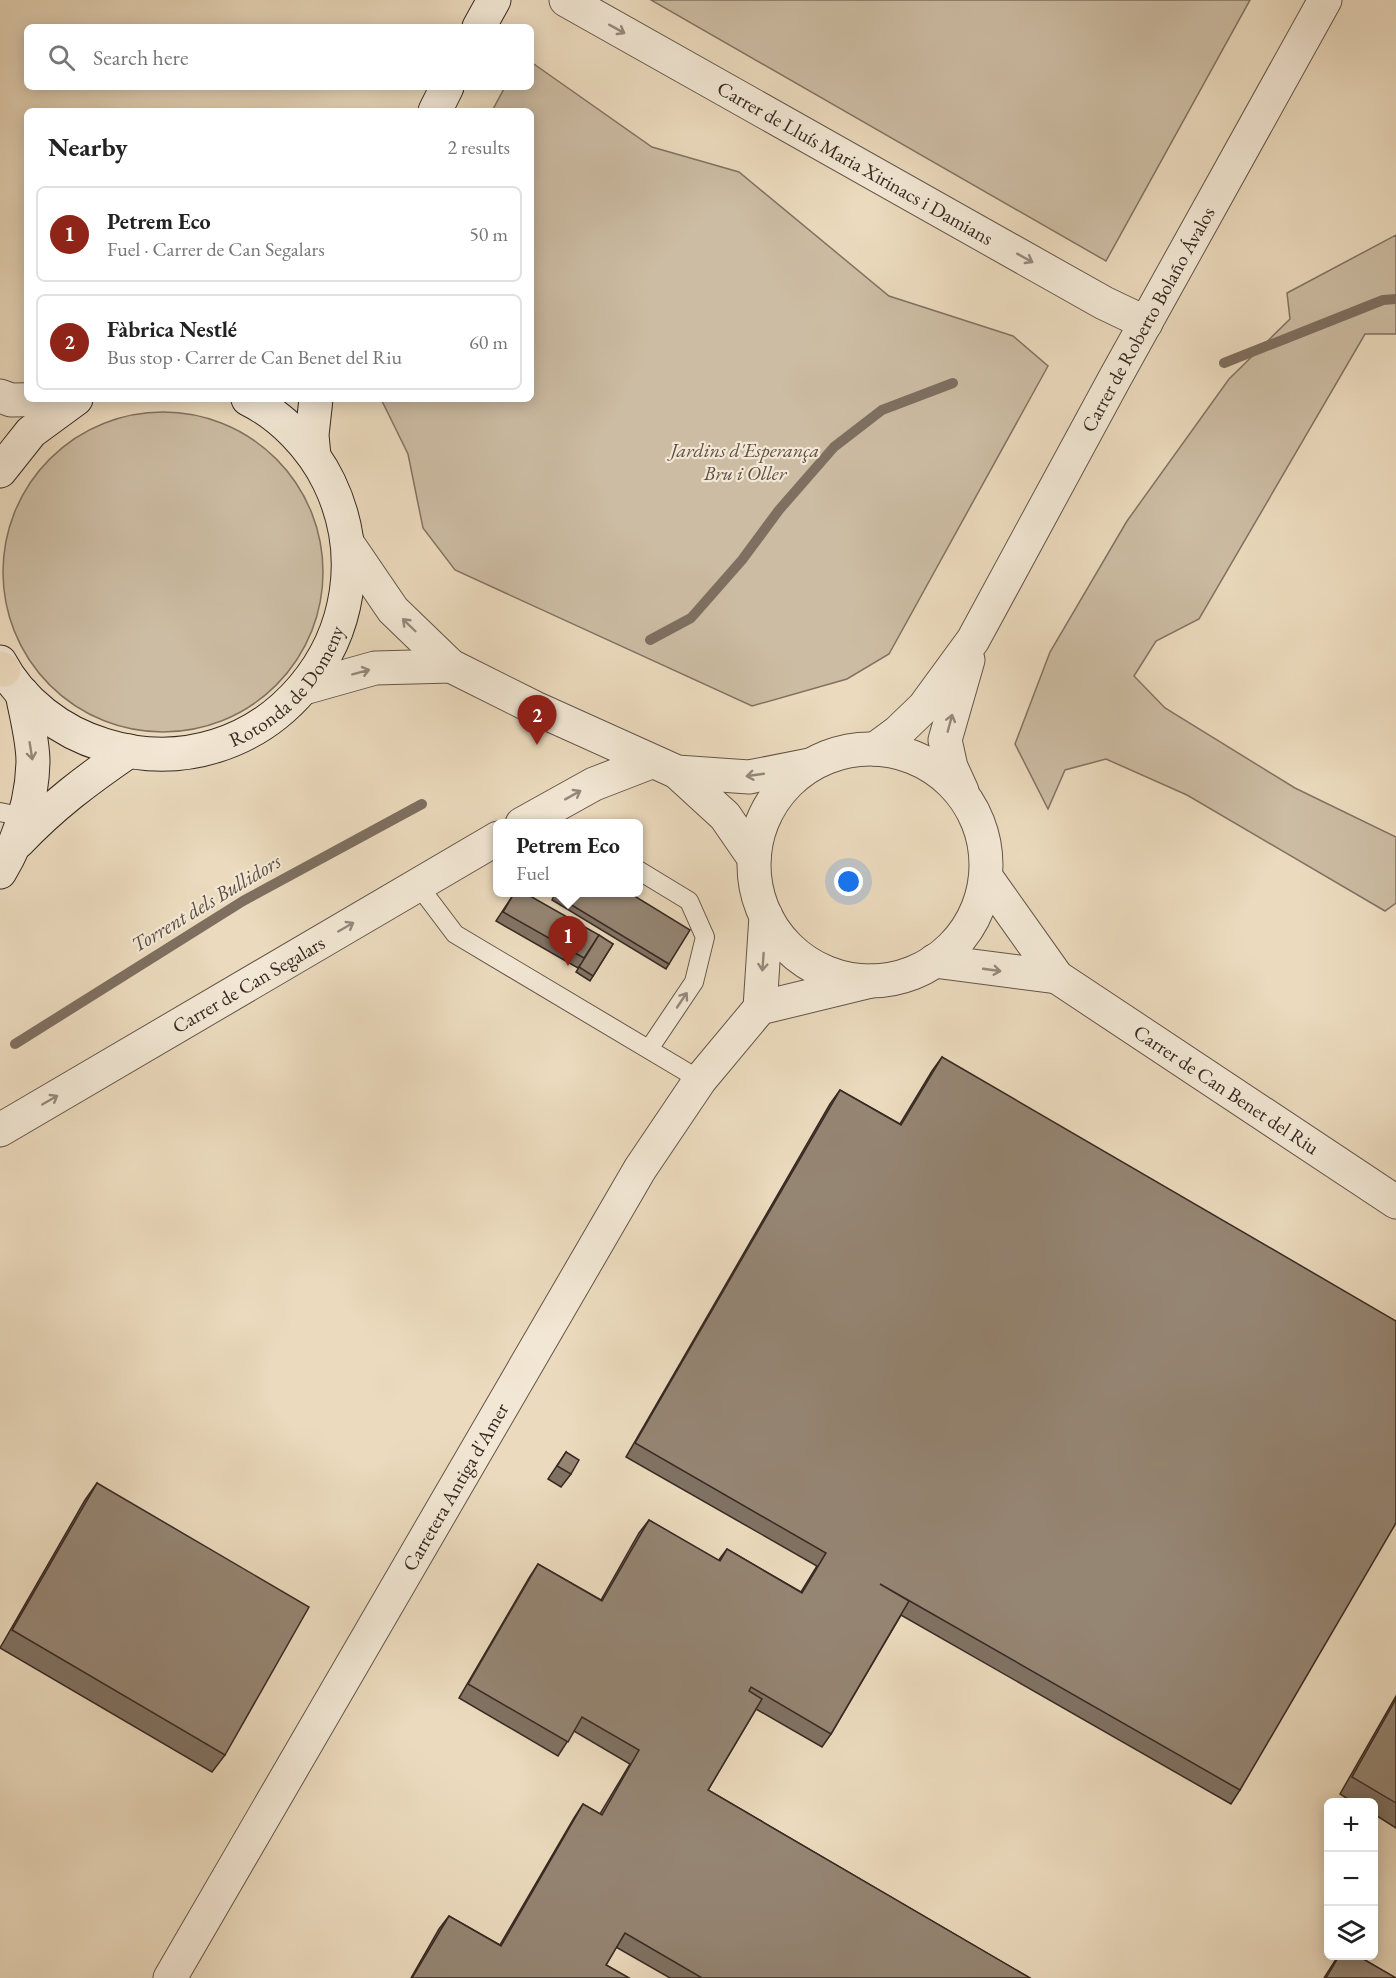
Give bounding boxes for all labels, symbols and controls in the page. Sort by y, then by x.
one-way arrow [608,23,625,35]
search box [24,24,534,90]
icon: search [45,41,78,74]
text: Search here [93,43,188,72]
street label: Carrer de Lluís Maria Xirinacs i Damians [713,75,998,251]
text: Nearby [48,130,128,164]
text: 2 results [447,134,510,160]
street label: Carrer de Roberto Bolaño Ávalos [1075,202,1221,437]
text: Petrem Eco [107,207,211,236]
text: 1 [64,221,75,247]
text: 50 m [469,221,508,247]
text: Fuel · Carrer de Can Segalars [107,236,325,262]
one-way arrow [1016,252,1033,264]
text: Fàbrica Nestlé [107,315,237,344]
text: 2 [64,329,75,355]
text: 60 m [469,329,508,355]
text: Bus stop · Carrer de Can Benet del Riu [107,344,402,370]
park label: Jardins d'Esperança Bru i Oller [667,437,819,486]
one-way arrow [401,618,416,633]
street label: Rotonda de Domeny [225,622,350,753]
one-way arrow [351,666,370,678]
pin: 2 [518,696,556,745]
one-way arrow [945,714,956,733]
one-way arrow [26,740,37,760]
one-way arrow [746,770,765,781]
one-way arrow [564,789,582,800]
popup [493,819,643,897]
text: Petrem Eco [516,831,620,860]
water label: Torrent dels Bullidors [126,847,286,958]
text: Fuel [516,860,550,886]
your location [834,867,863,896]
pin: 1 [548,916,588,966]
one-way arrow [337,921,354,933]
street label: Carrer de Can Segalars [167,929,329,1039]
one-way arrow [757,952,768,972]
one-way arrow [982,964,1001,975]
one-way arrow [675,992,688,1009]
street label: Carrer de Can Benet del Riu [1129,1019,1325,1161]
one-way arrow [42,1094,59,1106]
street label: Carretera Antiga d'Amer [396,1398,515,1576]
map controls [1324,1798,1378,1960]
button: + [1324,1798,1378,1852]
button: − [1324,1852,1378,1906]
button: layers [1324,1906,1378,1960]

